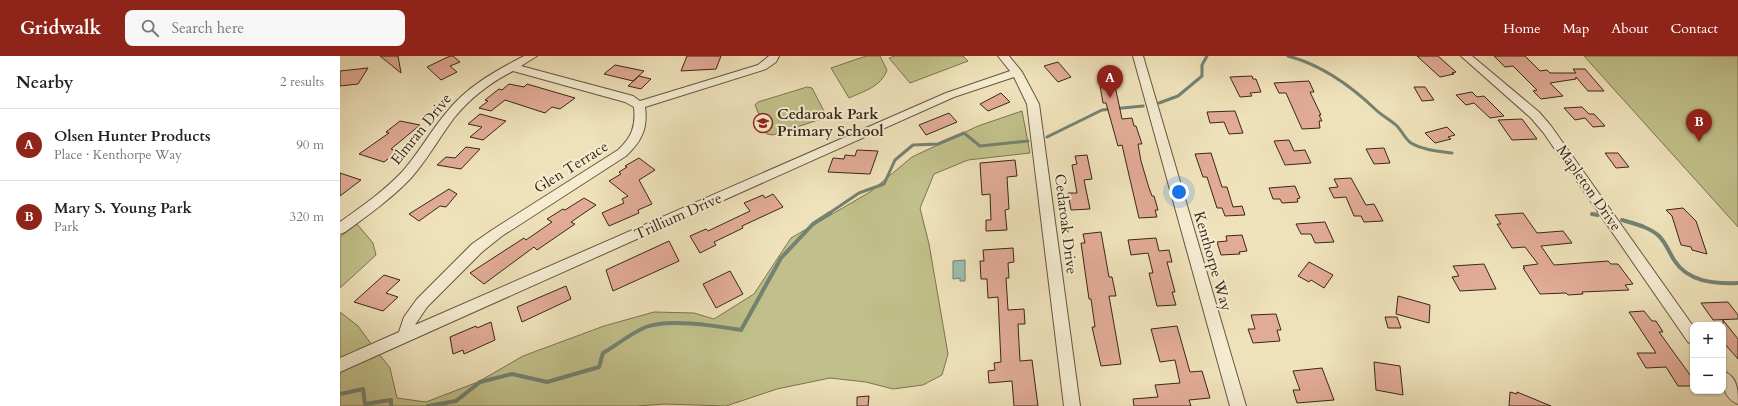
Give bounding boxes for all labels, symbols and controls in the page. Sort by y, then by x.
search box [125,10,405,46]
text: Gridwalk [20,15,101,41]
icon: search [139,17,161,39]
text: Search here [171,18,244,38]
text: Home [1503,19,1541,38]
text: Map [1563,19,1589,38]
text: About [1611,19,1648,38]
text: Contact [1670,19,1718,38]
pin: A [1097,65,1123,98]
text: Nearby [16,71,73,94]
text: 2 results [280,73,324,91]
street label: Elmran Drive [386,89,456,169]
place label: Cedaroak Park Primary School [777,104,884,141]
pin: B [1686,109,1712,142]
school or university icon: Cedaroak Park Primary School [752,112,774,134]
text: Olsen Hunter Products [54,126,210,146]
text: A [24,136,34,154]
text: 90 m [296,136,324,154]
street label: Glen Terrace [530,136,612,198]
street label: Mapleton Drive [1552,141,1626,235]
text: Place · Kenthorpe Way [54,146,182,164]
street label: Cedaroak Drive [1050,173,1082,276]
your location [1169,182,1189,202]
street label: Trillium Drive [631,188,725,244]
text: Mary S. Young Park [54,198,192,218]
text: B [24,208,34,226]
text: 320 m [290,208,324,226]
street label: Kenthorpe Way [1189,209,1237,313]
text: Park [54,218,79,236]
map controls [1690,322,1726,394]
button: + [1690,322,1726,358]
button: − [1690,358,1726,394]

